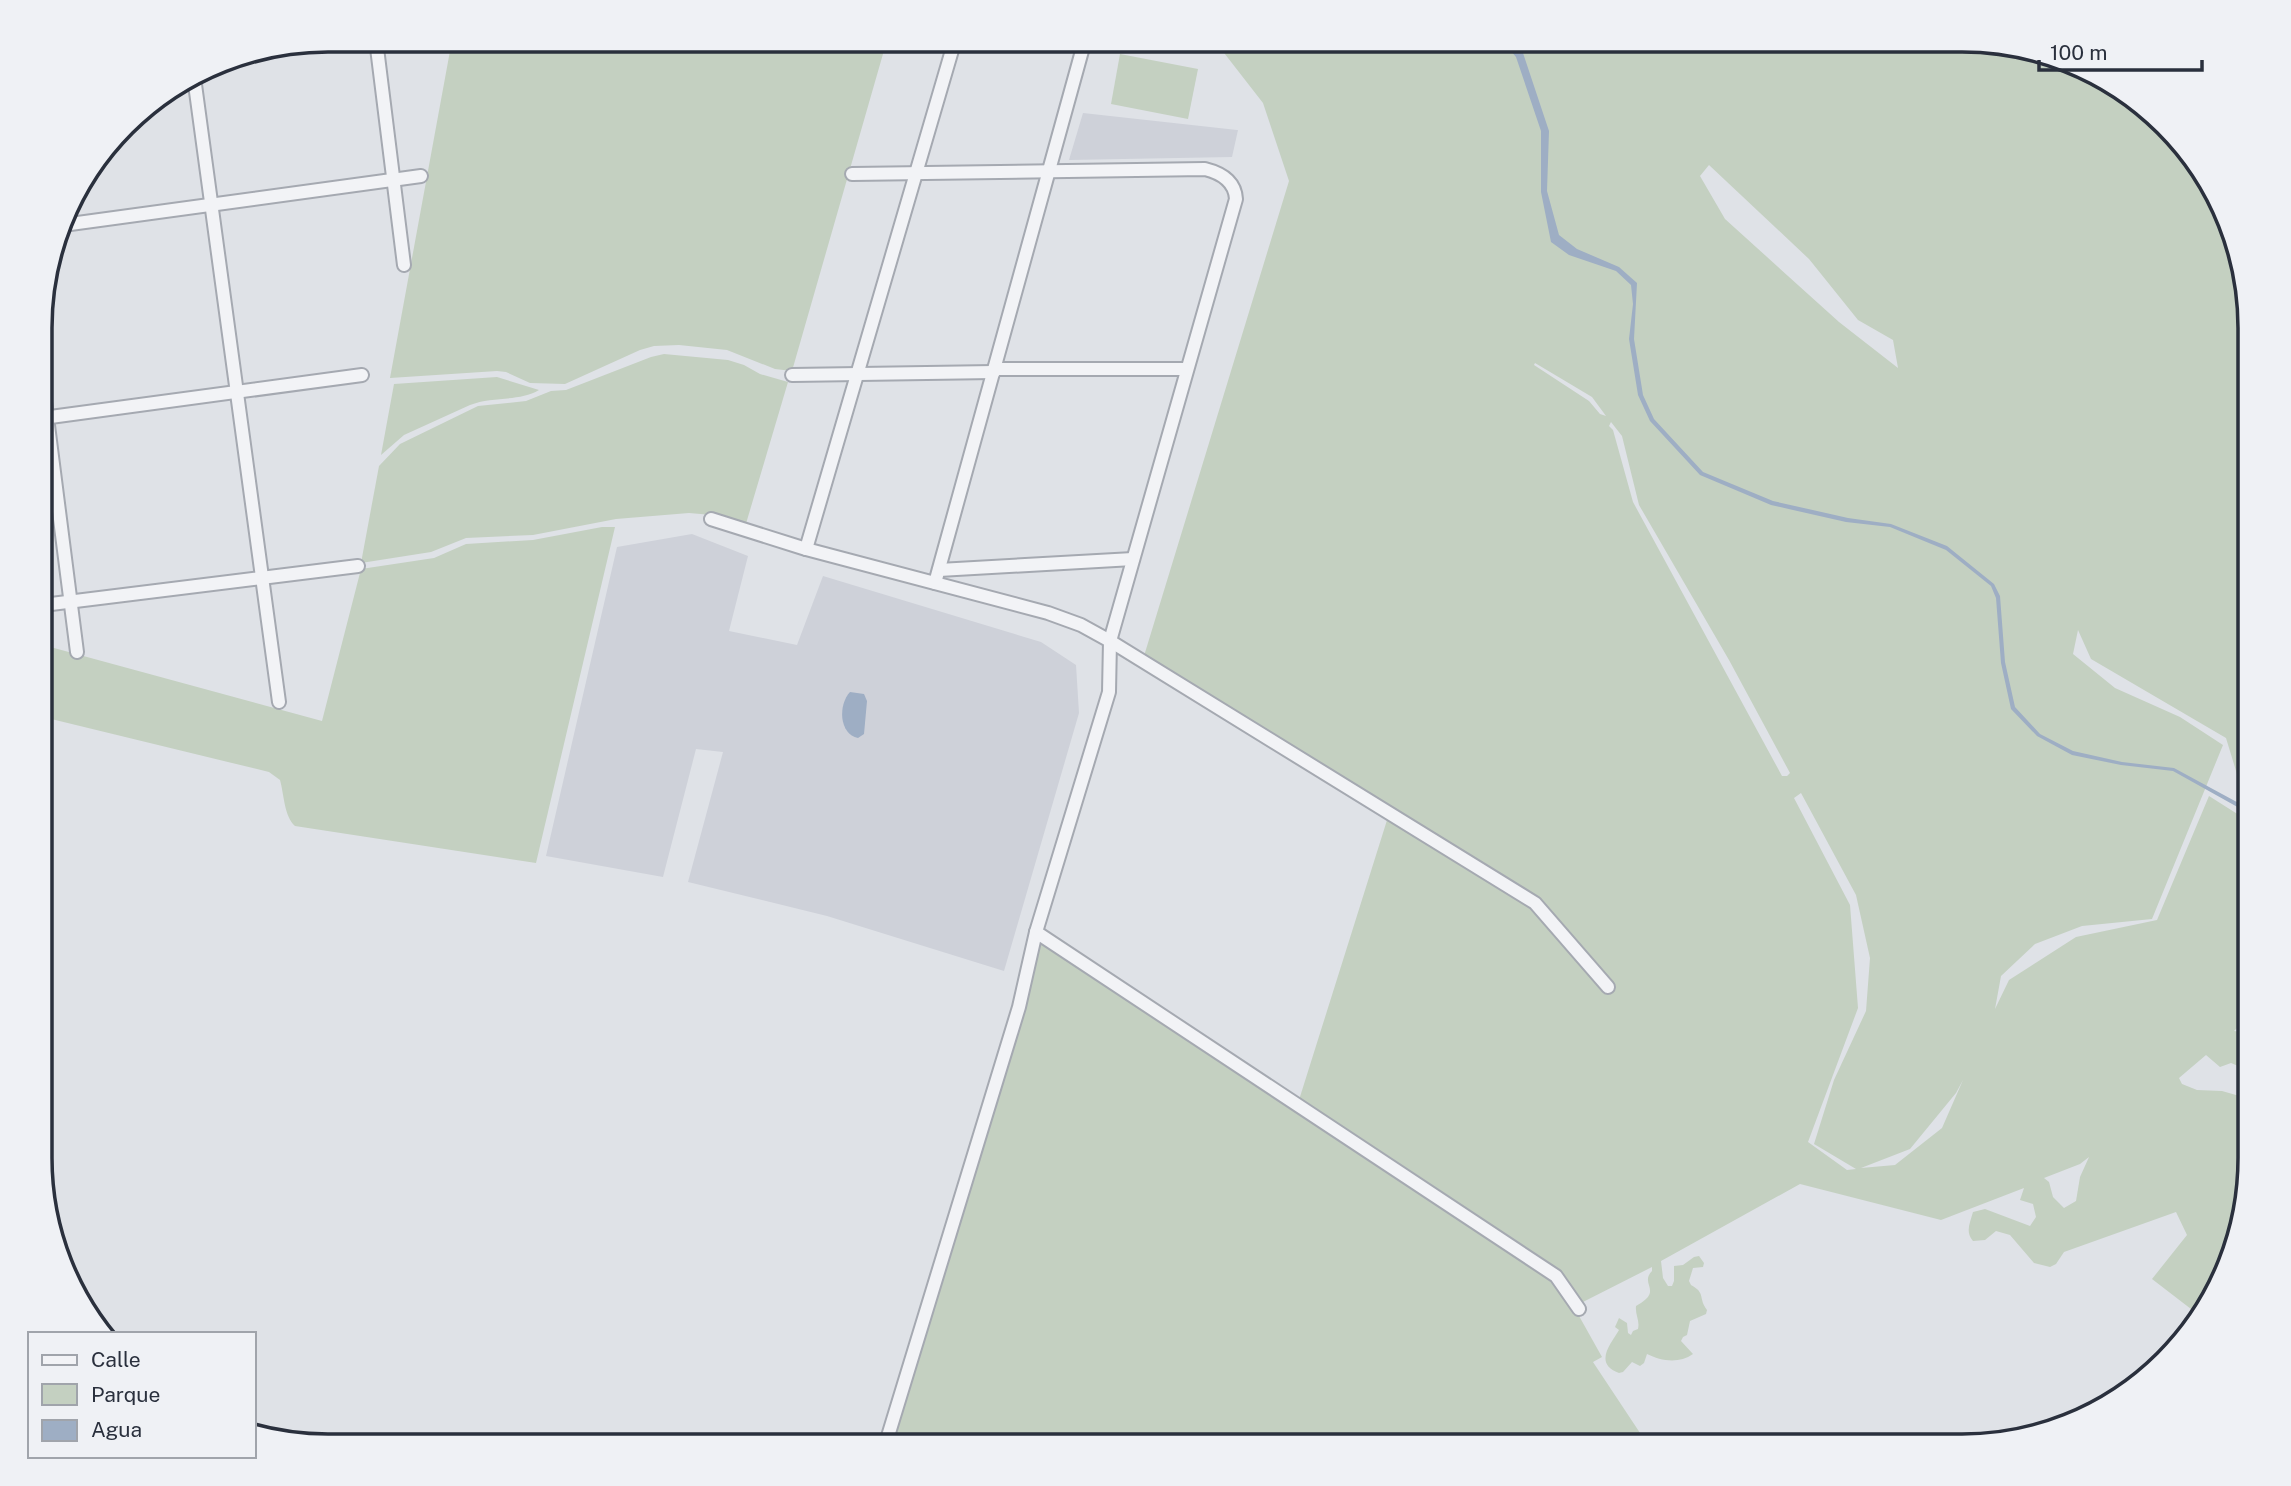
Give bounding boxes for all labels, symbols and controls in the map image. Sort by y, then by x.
scale bar [2039,28,2202,72]
text: 100 m [2050,40,2107,65]
legend [28,1332,256,1458]
text: Calle [91,1347,141,1372]
text: Parque [91,1382,160,1407]
text: Agua [91,1417,142,1442]

